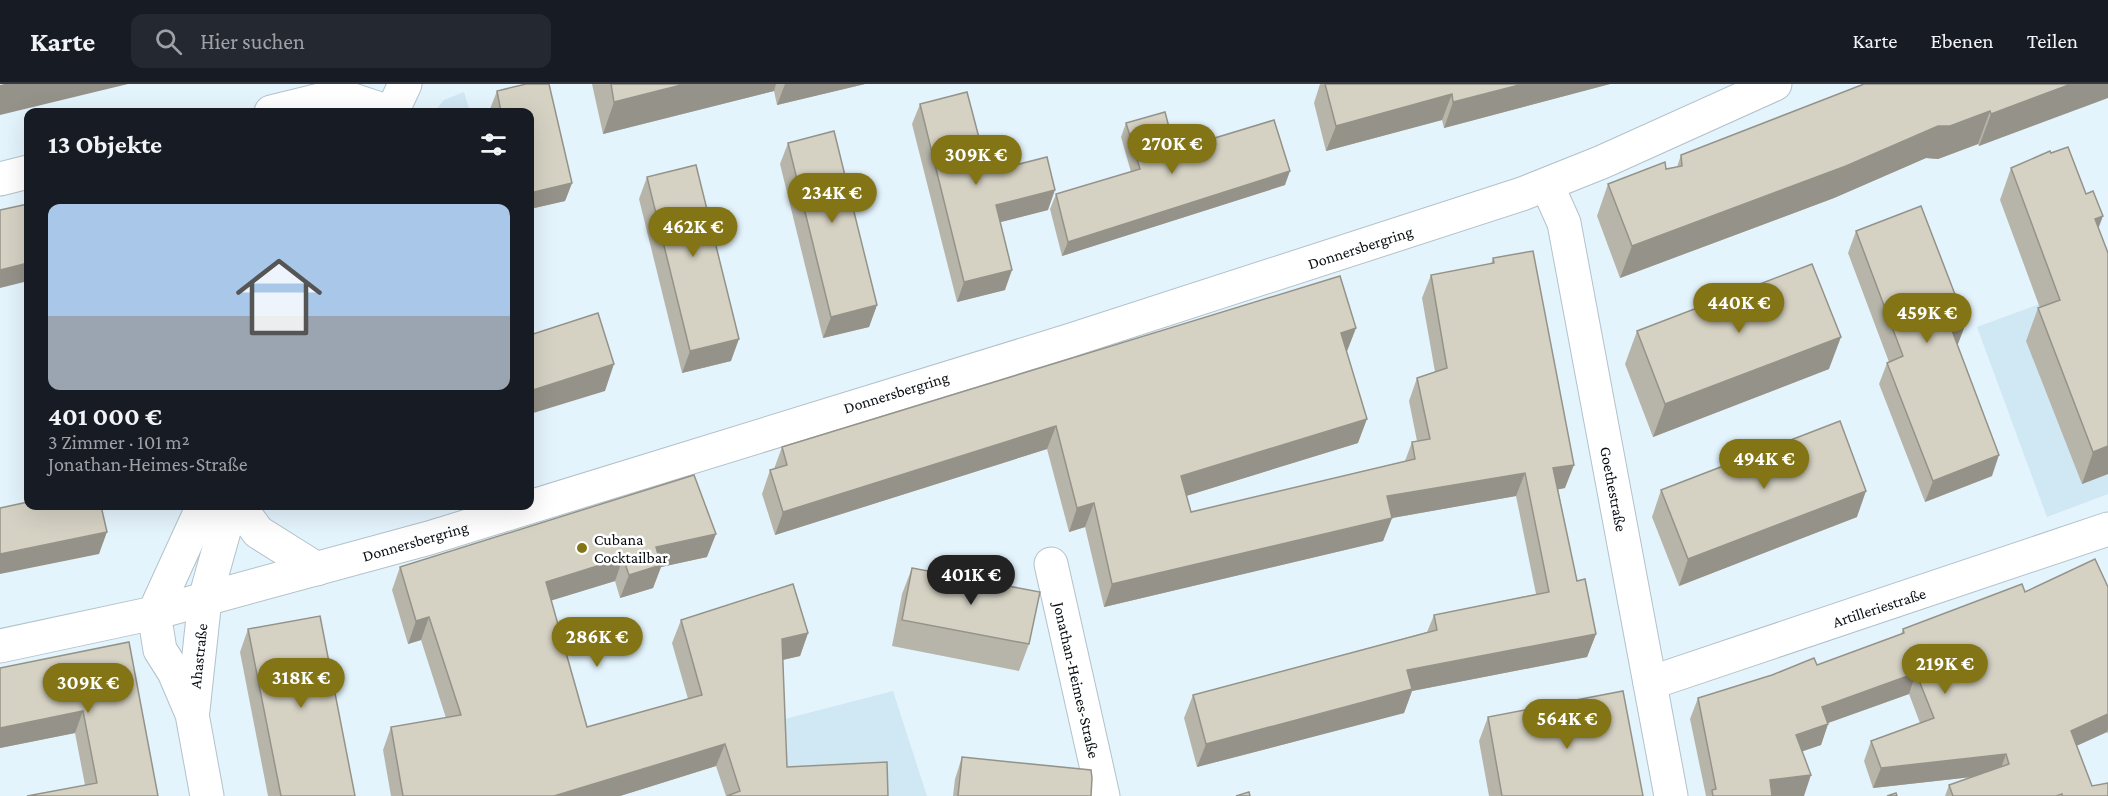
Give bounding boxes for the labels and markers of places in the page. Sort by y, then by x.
pin: 270K € [1123,124,1221,175]
pin: 309K € [927,135,1025,186]
pin: 234K € [783,173,881,224]
pin: 462K € [644,207,742,258]
pin: 440K € [1690,283,1788,334]
pin: 459K € [1878,293,1976,344]
pin: 494K € [1715,439,1813,490]
place label: Cubana Cocktailbar [594,531,668,566]
marker: Cubana Cocktailbar [575,541,589,555]
pin: 401K € [922,555,1020,606]
pin: 286K € [548,617,646,668]
pin: 219K € [1896,644,1994,695]
pin: 318K € [252,658,350,709]
pin: 309K € [39,663,137,714]
pin: 564K € [1518,699,1616,750]

